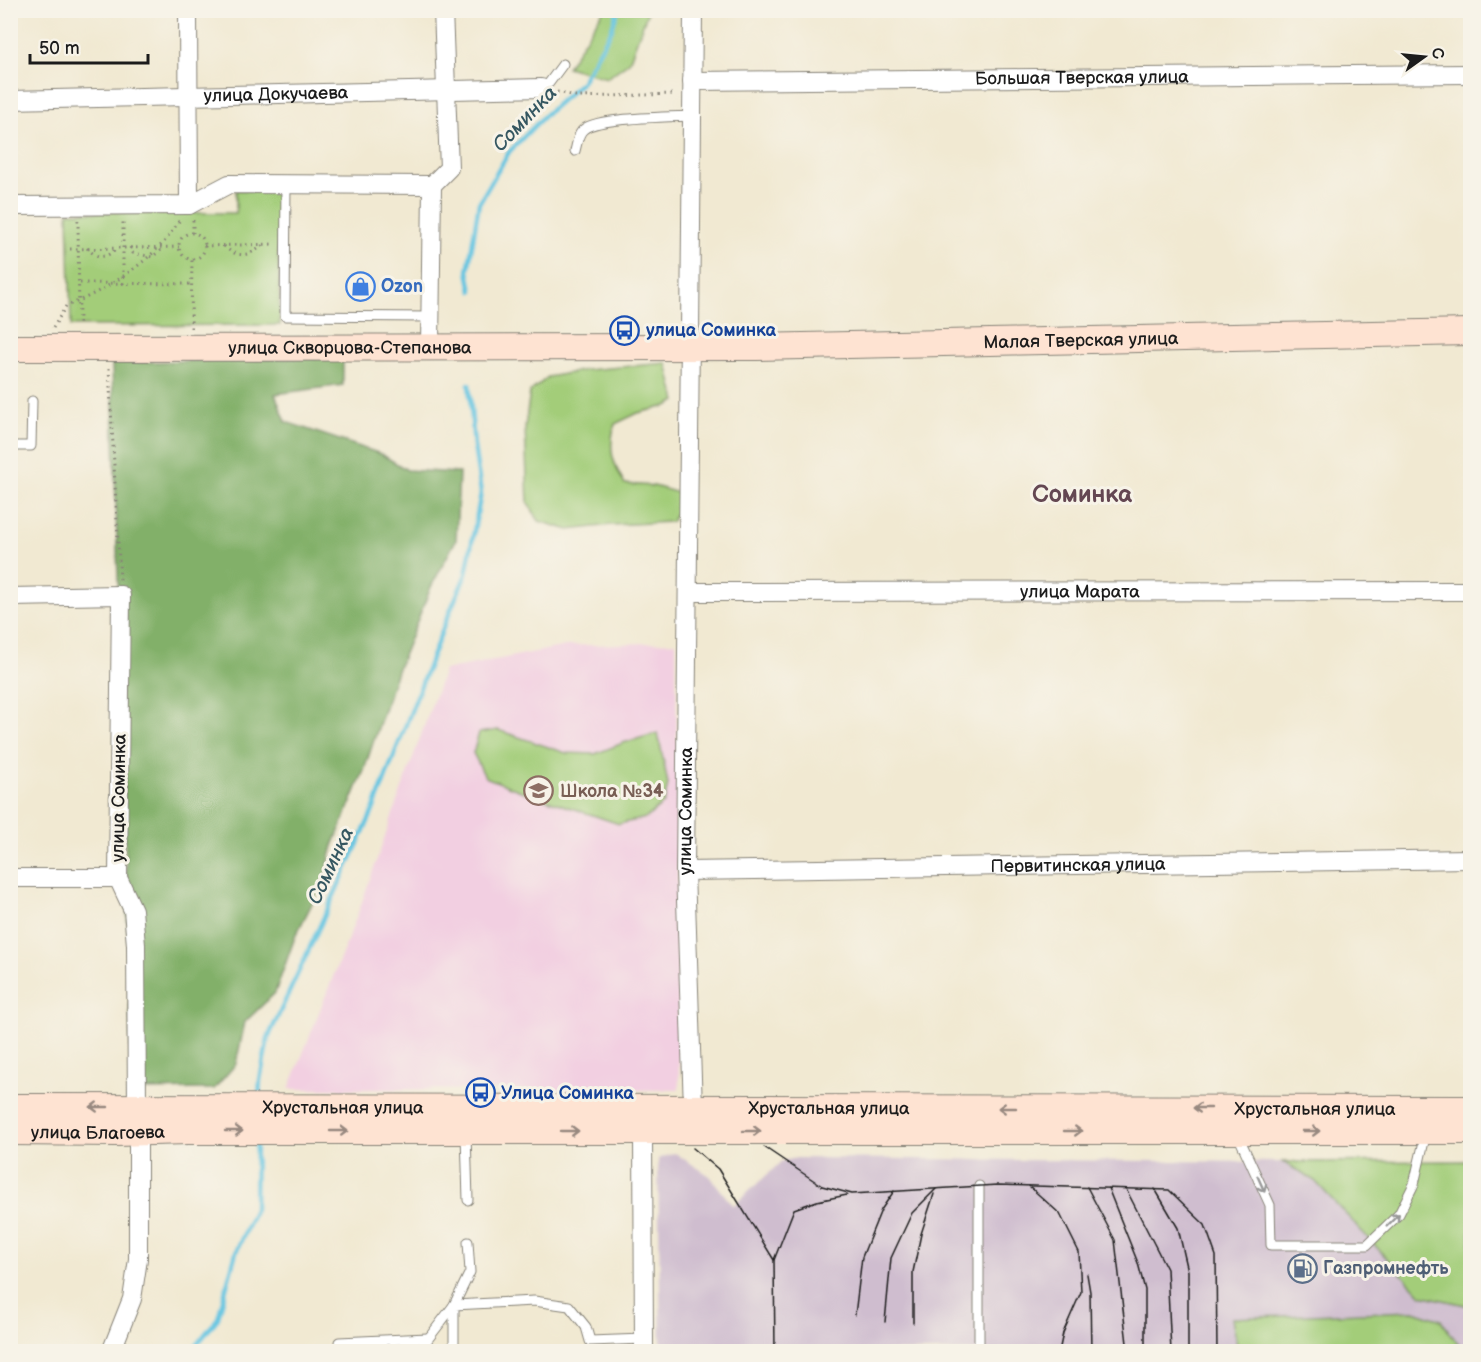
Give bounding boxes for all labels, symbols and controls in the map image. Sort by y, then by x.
scale bar [30,27,148,65]
north arrow [1394,27,1454,87]
text: 50 m [39,38,80,59]
text: С [1426,46,1448,61]
street label: Большая Тверская улица [975,66,1189,89]
water label: Соминка [488,81,562,157]
street label: улица Докучаева [203,82,349,106]
shop icon: Ozon [344,270,376,302]
place label: Ozon [381,276,423,297]
bus stop icon: улица Соминка [609,314,641,346]
place label: улица Соминка [646,320,777,341]
street label: Малая Тверская улица [983,328,1179,353]
street label: улица Скворцова-Степанова [228,337,472,358]
district label: Соминка [1032,480,1133,509]
street label: улица Марата [1020,581,1140,602]
street label: улица Соминка [107,733,131,862]
street label: улица Соминка [674,747,697,876]
school or university icon: Школа №34 [523,775,555,807]
place label: Школа №34 [560,781,664,802]
water label: Соминка [303,824,359,908]
street label: Первитинская улица [990,853,1166,877]
bus stop icon: Улица Соминка [464,1077,496,1109]
place label: Улица Соминка [501,1083,634,1104]
street label: Хрустальная улица [262,1097,424,1118]
street label: Хрустальная улица [748,1098,910,1119]
street label: Хрустальная улица [1234,1098,1396,1119]
one-way arrow [90,1101,110,1113]
one-way arrow [998,1102,1018,1114]
one-way arrow [1193,1102,1213,1114]
street label: улица Благоева [31,1121,166,1144]
one-way arrow [223,1125,243,1137]
one-way arrow [328,1125,348,1137]
one-way arrow [560,1125,580,1137]
one-way arrow [742,1125,762,1137]
one-way arrow [1063,1125,1083,1137]
one-way arrow [1301,1125,1321,1137]
one-way arrow [1255,1174,1267,1192]
one-way arrow [1385,1213,1400,1228]
fuel station icon: Газпромнефть [1286,1252,1318,1284]
place label: Газпромнефть [1323,1258,1449,1279]

